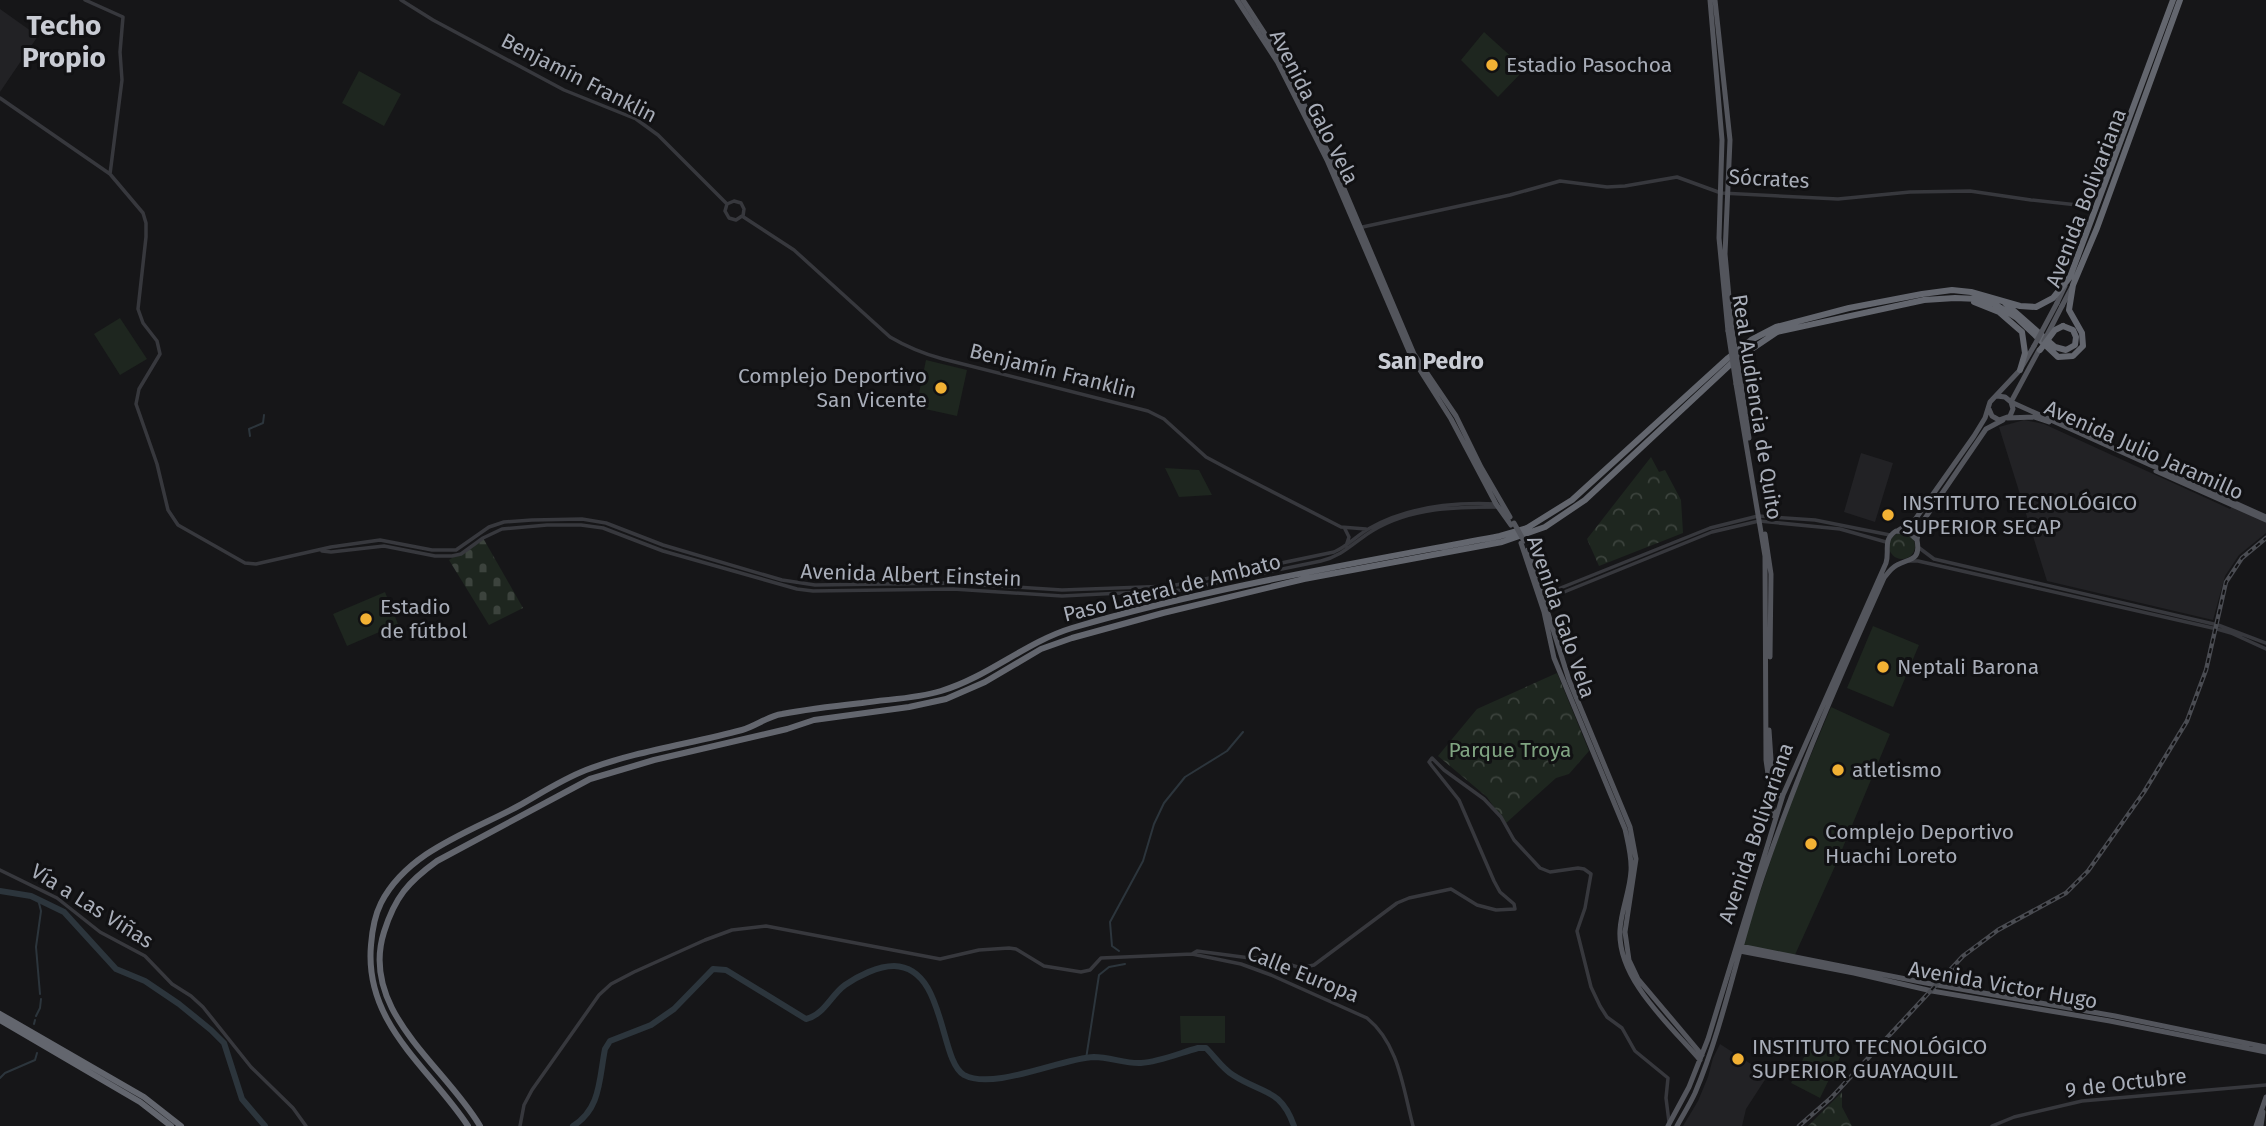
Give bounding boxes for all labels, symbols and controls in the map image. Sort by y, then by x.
district label: Techo Propio [22,9,106,74]
street label: Avenida Galo Vela [1264,25,1364,189]
street label: Benjamín Franklin [497,28,661,128]
place label: Estadio Pasochoa [1506,52,1672,78]
marker: Estadio Pasochoa [1484,57,1500,73]
street label: Avenida Bolivariana [2040,105,2132,291]
street label: Sócrates [1728,164,1810,194]
street label: Real Audiencia de Quito [1726,292,1788,522]
street label: Benjamín Franklin [967,338,1139,404]
district label: San Pedro [1378,347,1484,375]
place label: Complejo Deportivo San Vicente [738,363,927,413]
marker: Complejo Deportivo San Vicente [933,380,949,396]
street label: Avenida Julio Jaramillo [2040,394,2248,506]
place label: INSTITUTO TECNOLÓGICO SUPERIOR SECAP [1902,490,2137,540]
marker: INSTITUTO TECNOLÓGICO SUPERIOR SECAP [1880,507,1896,523]
street label: Avenida Galo Vela [1521,532,1601,702]
street label: Paso Lateral de Ambato [1060,548,1284,628]
street label: Avenida Albert Einstein [800,558,1022,592]
place label: Estadio de fútbol [380,594,467,644]
marker: Estadio de fútbol [358,611,374,627]
place label: Neptali Barona [1897,654,2039,680]
marker: Neptali Barona [1875,659,1891,675]
park label: Parque Troya [1448,737,1572,763]
street label: Avenida Bolivariana [1713,739,1799,927]
place label: atletismo [1852,757,1942,783]
marker: atletismo [1830,762,1846,778]
place label: Complejo Deportivo Huachi Loreto [1825,819,2014,869]
marker: Complejo Deportivo Huachi Loreto [1803,836,1819,852]
street label: Vía a Las Viñas [26,858,158,954]
street label: Calle Europa [1243,940,1363,1008]
street label: Avenida Victor Hugo [1906,956,2100,1014]
place label: INSTITUTO TECNOLÓGICO SUPERIOR GUAYAQUIL [1752,1034,1987,1084]
marker: INSTITUTO TECNOLÓGICO SUPERIOR GUAYAQUIL [1730,1051,1746,1067]
street label: 9 de Octubre [2064,1063,2188,1103]

